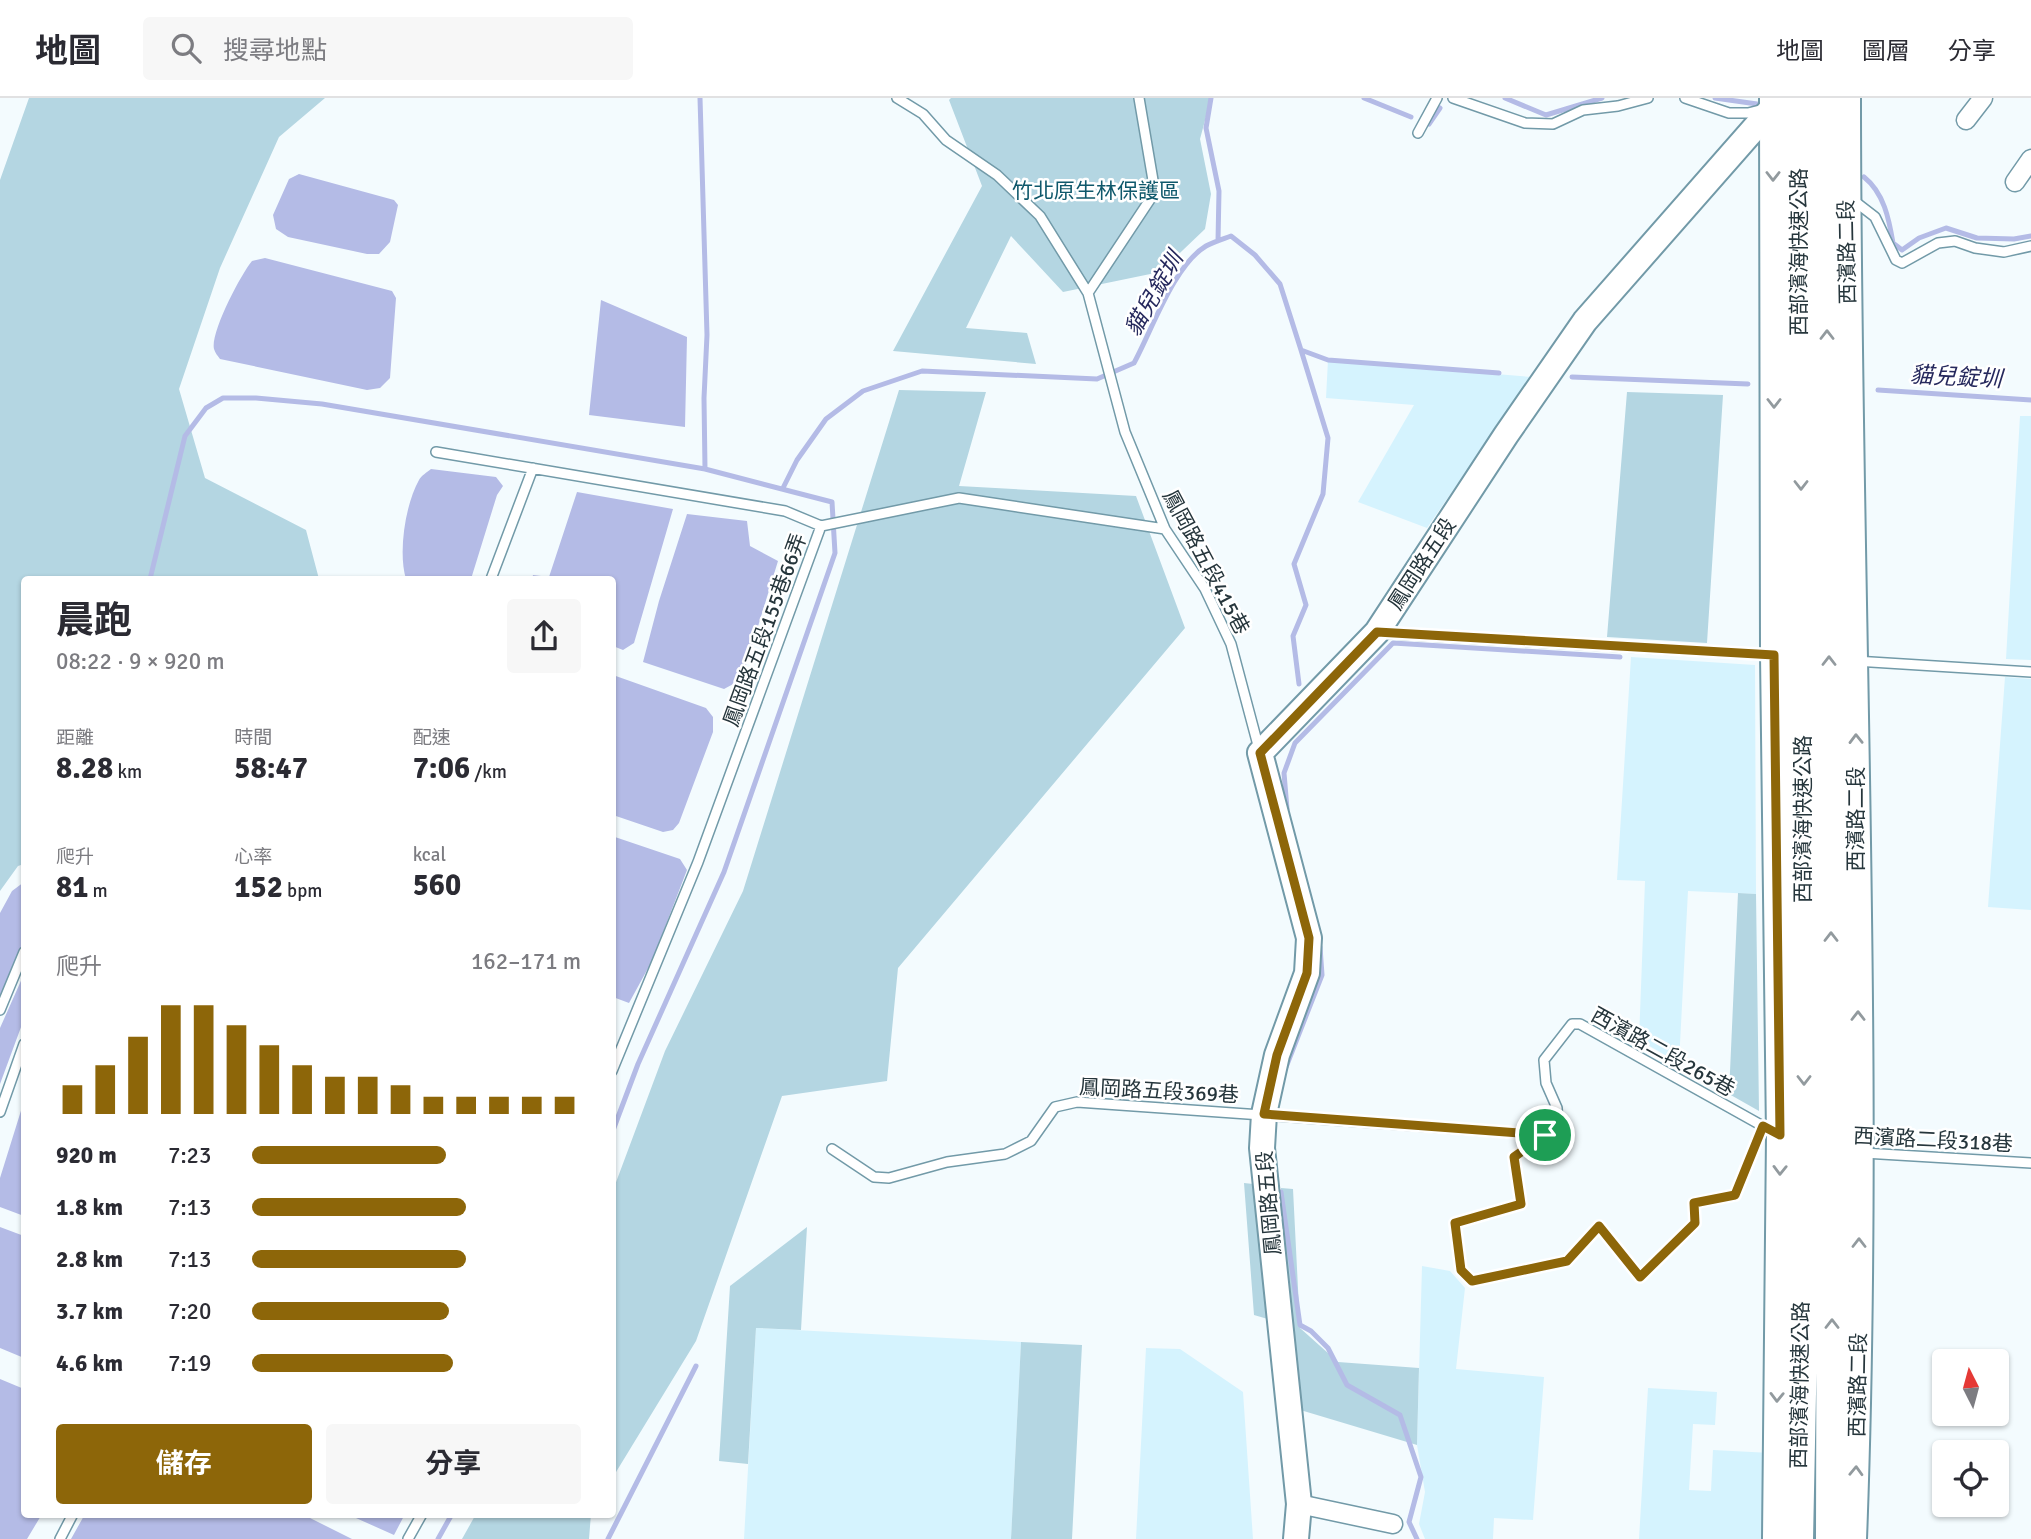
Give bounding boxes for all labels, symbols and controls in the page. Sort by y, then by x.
search box [143,17,633,80]
icon: search [167,29,205,67]
text: 地圖 [35,31,101,72]
text: 搜尋地點 [223,35,327,67]
text: 地圖 [1776,36,1824,66]
text: 圖層 [1862,36,1910,66]
text: 分享 [1948,36,1996,66]
street label: 西部濱海快速公路 [1786,168,1812,336]
one-way arrow [1765,171,1781,182]
park label: 竹北原生林保護區 [1012,178,1180,204]
street label: 西濱路二段 [1833,199,1861,305]
water label: 貓兒錠圳 [1118,244,1191,341]
one-way arrow [1819,329,1835,340]
water label: 貓兒錠圳 [1909,360,2006,394]
one-way arrow [1766,399,1782,409]
one-way arrow [1793,479,1808,490]
street label: 鳳岡路五段415巷 [1157,485,1255,639]
street label: 鳳岡路五段 [1383,513,1461,615]
street label: 鳳岡路五段155巷66弄 [718,530,812,730]
text: 晨跑 [56,597,132,644]
button: share [507,599,581,673]
text: 08:22 · 9 × 920 m [56,647,225,676]
one-way arrow [1821,655,1837,665]
text: 距離 [56,726,94,750]
text: 時間 [234,726,272,750]
text: 配速 [413,726,451,750]
one-way arrow [1848,734,1863,745]
street label: 西部濱海快速公路 [1790,735,1816,903]
text: 8.28 [56,750,113,787]
text: 58:47 [234,750,308,787]
text: 7:06 [413,750,470,787]
text: km [113,760,142,784]
text: /km [470,760,507,784]
street label: 西濱路二段 [1843,767,1869,872]
text: kcal [413,843,446,867]
text: 爬升 [56,845,94,869]
text: 心率 [234,845,272,869]
text: 560 [413,867,461,904]
text: 81 [56,869,88,906]
text: 152 [234,869,283,906]
text: m [88,879,108,903]
text: bpm [283,879,322,903]
one-way arrow [1823,931,1839,942]
text: 162–171 m [471,947,581,976]
text: 爬升 [56,952,102,981]
street label: 西濱路二段265巷 [1587,1002,1739,1102]
one-way arrow [1850,1010,1866,1021]
street label: 鳳岡路五段369巷 [1078,1074,1240,1108]
one-way arrow [1796,1075,1812,1085]
pin [1515,1105,1575,1165]
icon: arrive [1526,1116,1564,1154]
street label: 西濱路二段318巷 [1852,1123,2014,1157]
text: 920 m [56,1141,117,1170]
text: 7:23 [168,1141,211,1170]
street label: 鳳岡路五段 [1251,1150,1287,1256]
one-way arrow [1772,1165,1787,1176]
text: 1.8 km [56,1193,123,1222]
text: 7:13 [168,1193,211,1222]
one-way arrow [1851,1238,1867,1248]
text: 2.8 km [56,1245,123,1274]
text: 7:13 [168,1245,211,1274]
text: 3.7 km [56,1297,123,1326]
text: 7:20 [168,1297,211,1326]
street label: 西部濱海快速公路 [1786,1301,1814,1469]
one-way arrow [1824,1318,1840,1329]
street label: 西濱路二段 [1844,1332,1872,1438]
text: 4.6 km [56,1349,123,1378]
text: 7:19 [168,1349,211,1378]
north arrow [1932,1349,2009,1426]
map controls [1932,1349,2009,1517]
one-way arrow [1769,1393,1785,1403]
button: 儲存 [56,1424,312,1504]
button: 分享 [326,1424,581,1504]
button: locate [1932,1440,2009,1517]
one-way arrow [1848,1465,1863,1476]

